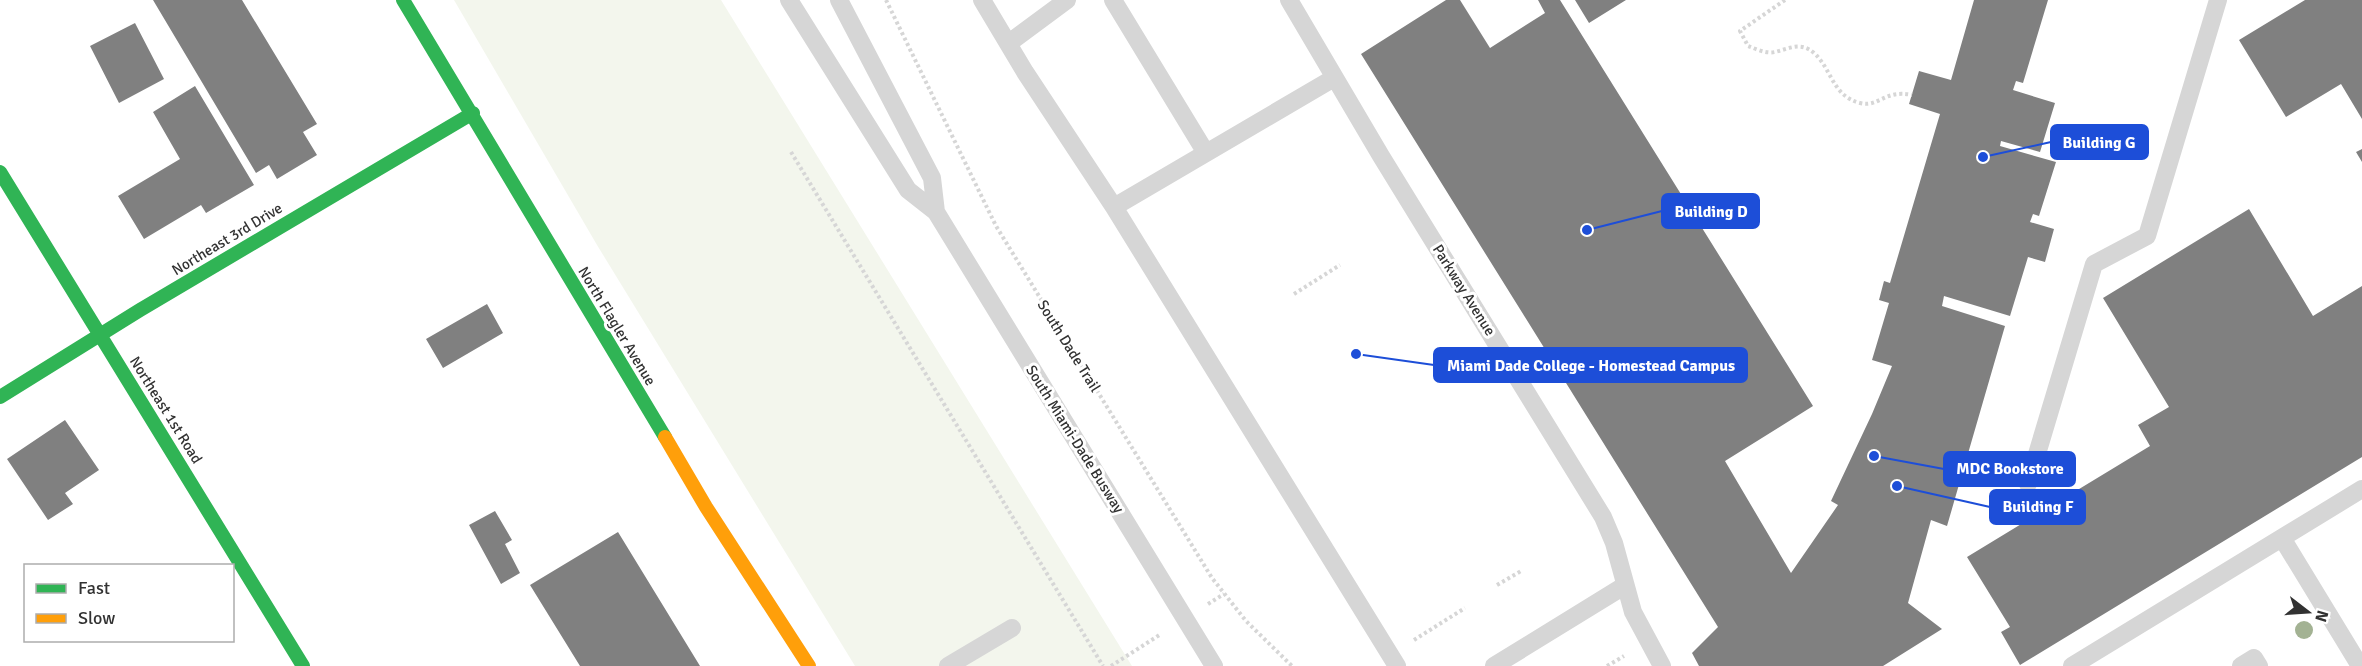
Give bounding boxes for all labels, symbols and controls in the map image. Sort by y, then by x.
callout: Building G [2051,125,2148,159]
text: Building G [2063,133,2135,153]
callout: Building D [1662,194,1759,228]
street label: Northeast 3rd Drive [168,199,286,279]
text: Building D [1674,202,1748,222]
street label: Parkway Avenue [1429,241,1499,339]
street label: North Flagler Avenue [574,263,660,389]
street label: South Dade Trail [1034,297,1104,395]
callout: Miami Dade College - Homestead Campus [1434,348,1747,382]
street label: Northeast 1st Road [126,353,206,467]
text: Miami Dade College - Homestead Campus [1447,356,1735,376]
street label: South Miami-Dade Busway [1022,362,1128,516]
callout: MDC Bookstore [1944,452,2075,486]
text: MDC Bookstore [1956,459,2064,479]
callout: Building F [1990,490,2085,524]
text: Building F [2002,497,2074,517]
legend [24,564,234,642]
text: Fast [78,577,110,599]
north arrow [2278,582,2338,642]
text: Slow [78,607,115,629]
text: N [2310,608,2333,624]

